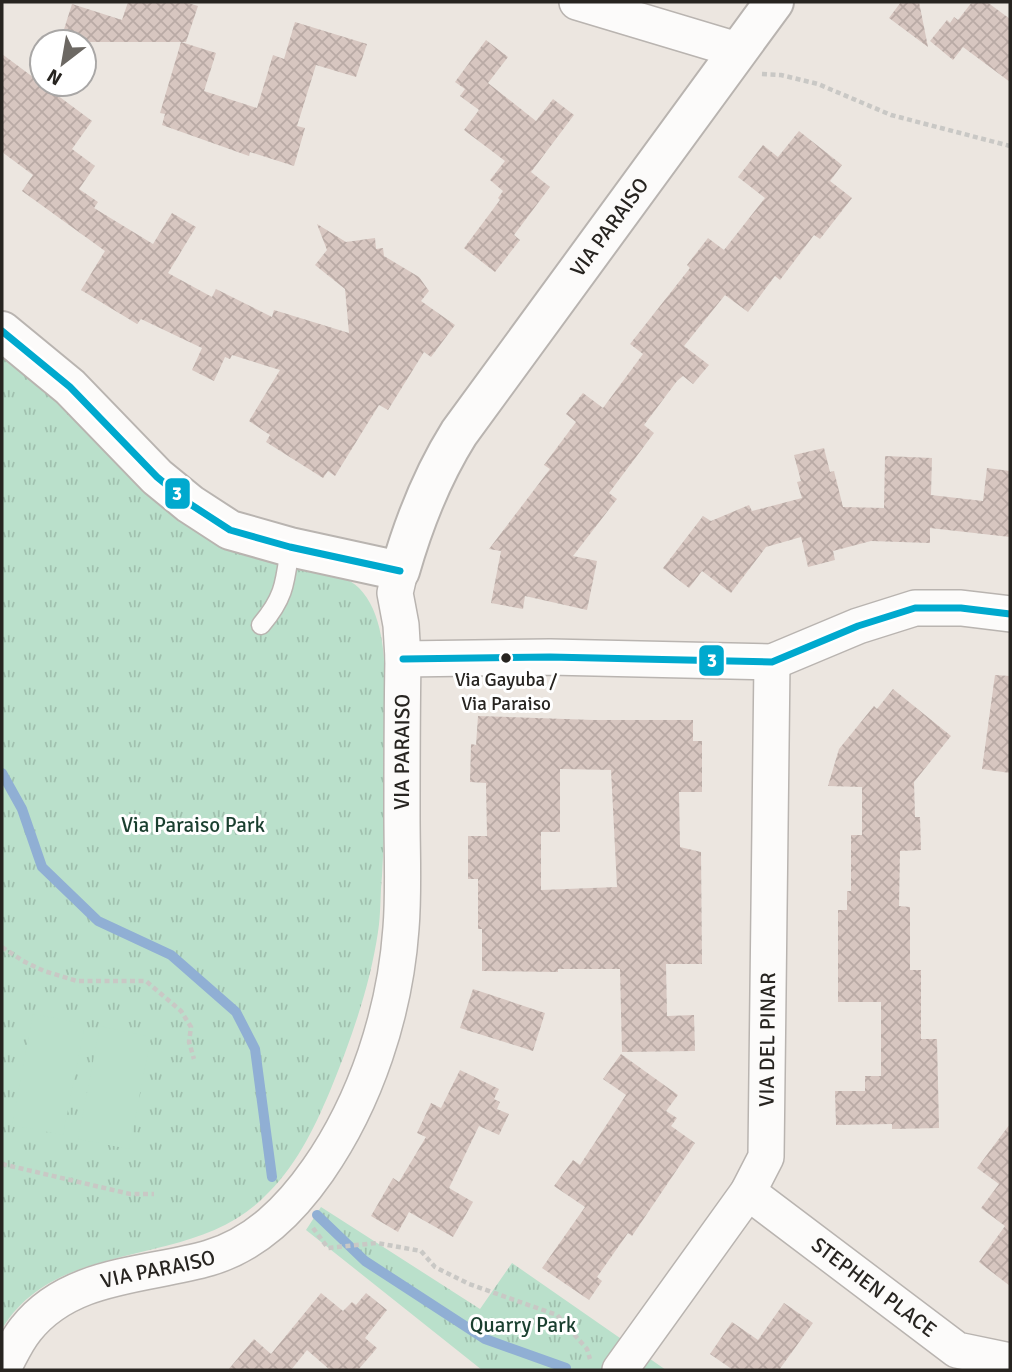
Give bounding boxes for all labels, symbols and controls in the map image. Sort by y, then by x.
north arrow [28,28,98,98]
text: N [43,63,67,90]
street label: VIA PARAISO [565,173,654,282]
line badge: 3 [164,477,191,510]
text: 3 [172,482,182,506]
line badge: 3 [698,644,725,677]
text: 3 [707,649,717,673]
marker: Via Gayuba / Via Paraiso [499,651,513,665]
place label: Via Gayuba / Via Paraiso [455,668,557,716]
street label: VIA PARAISO [389,694,415,810]
park label: Via Paraiso Park [121,812,266,838]
street label: VIA DEL PINAR [754,972,781,1107]
street label: STEPHEN PLACE [806,1232,942,1343]
street label: VIA PARAISO [98,1244,218,1294]
park label: Quarry Park [470,1312,577,1338]

